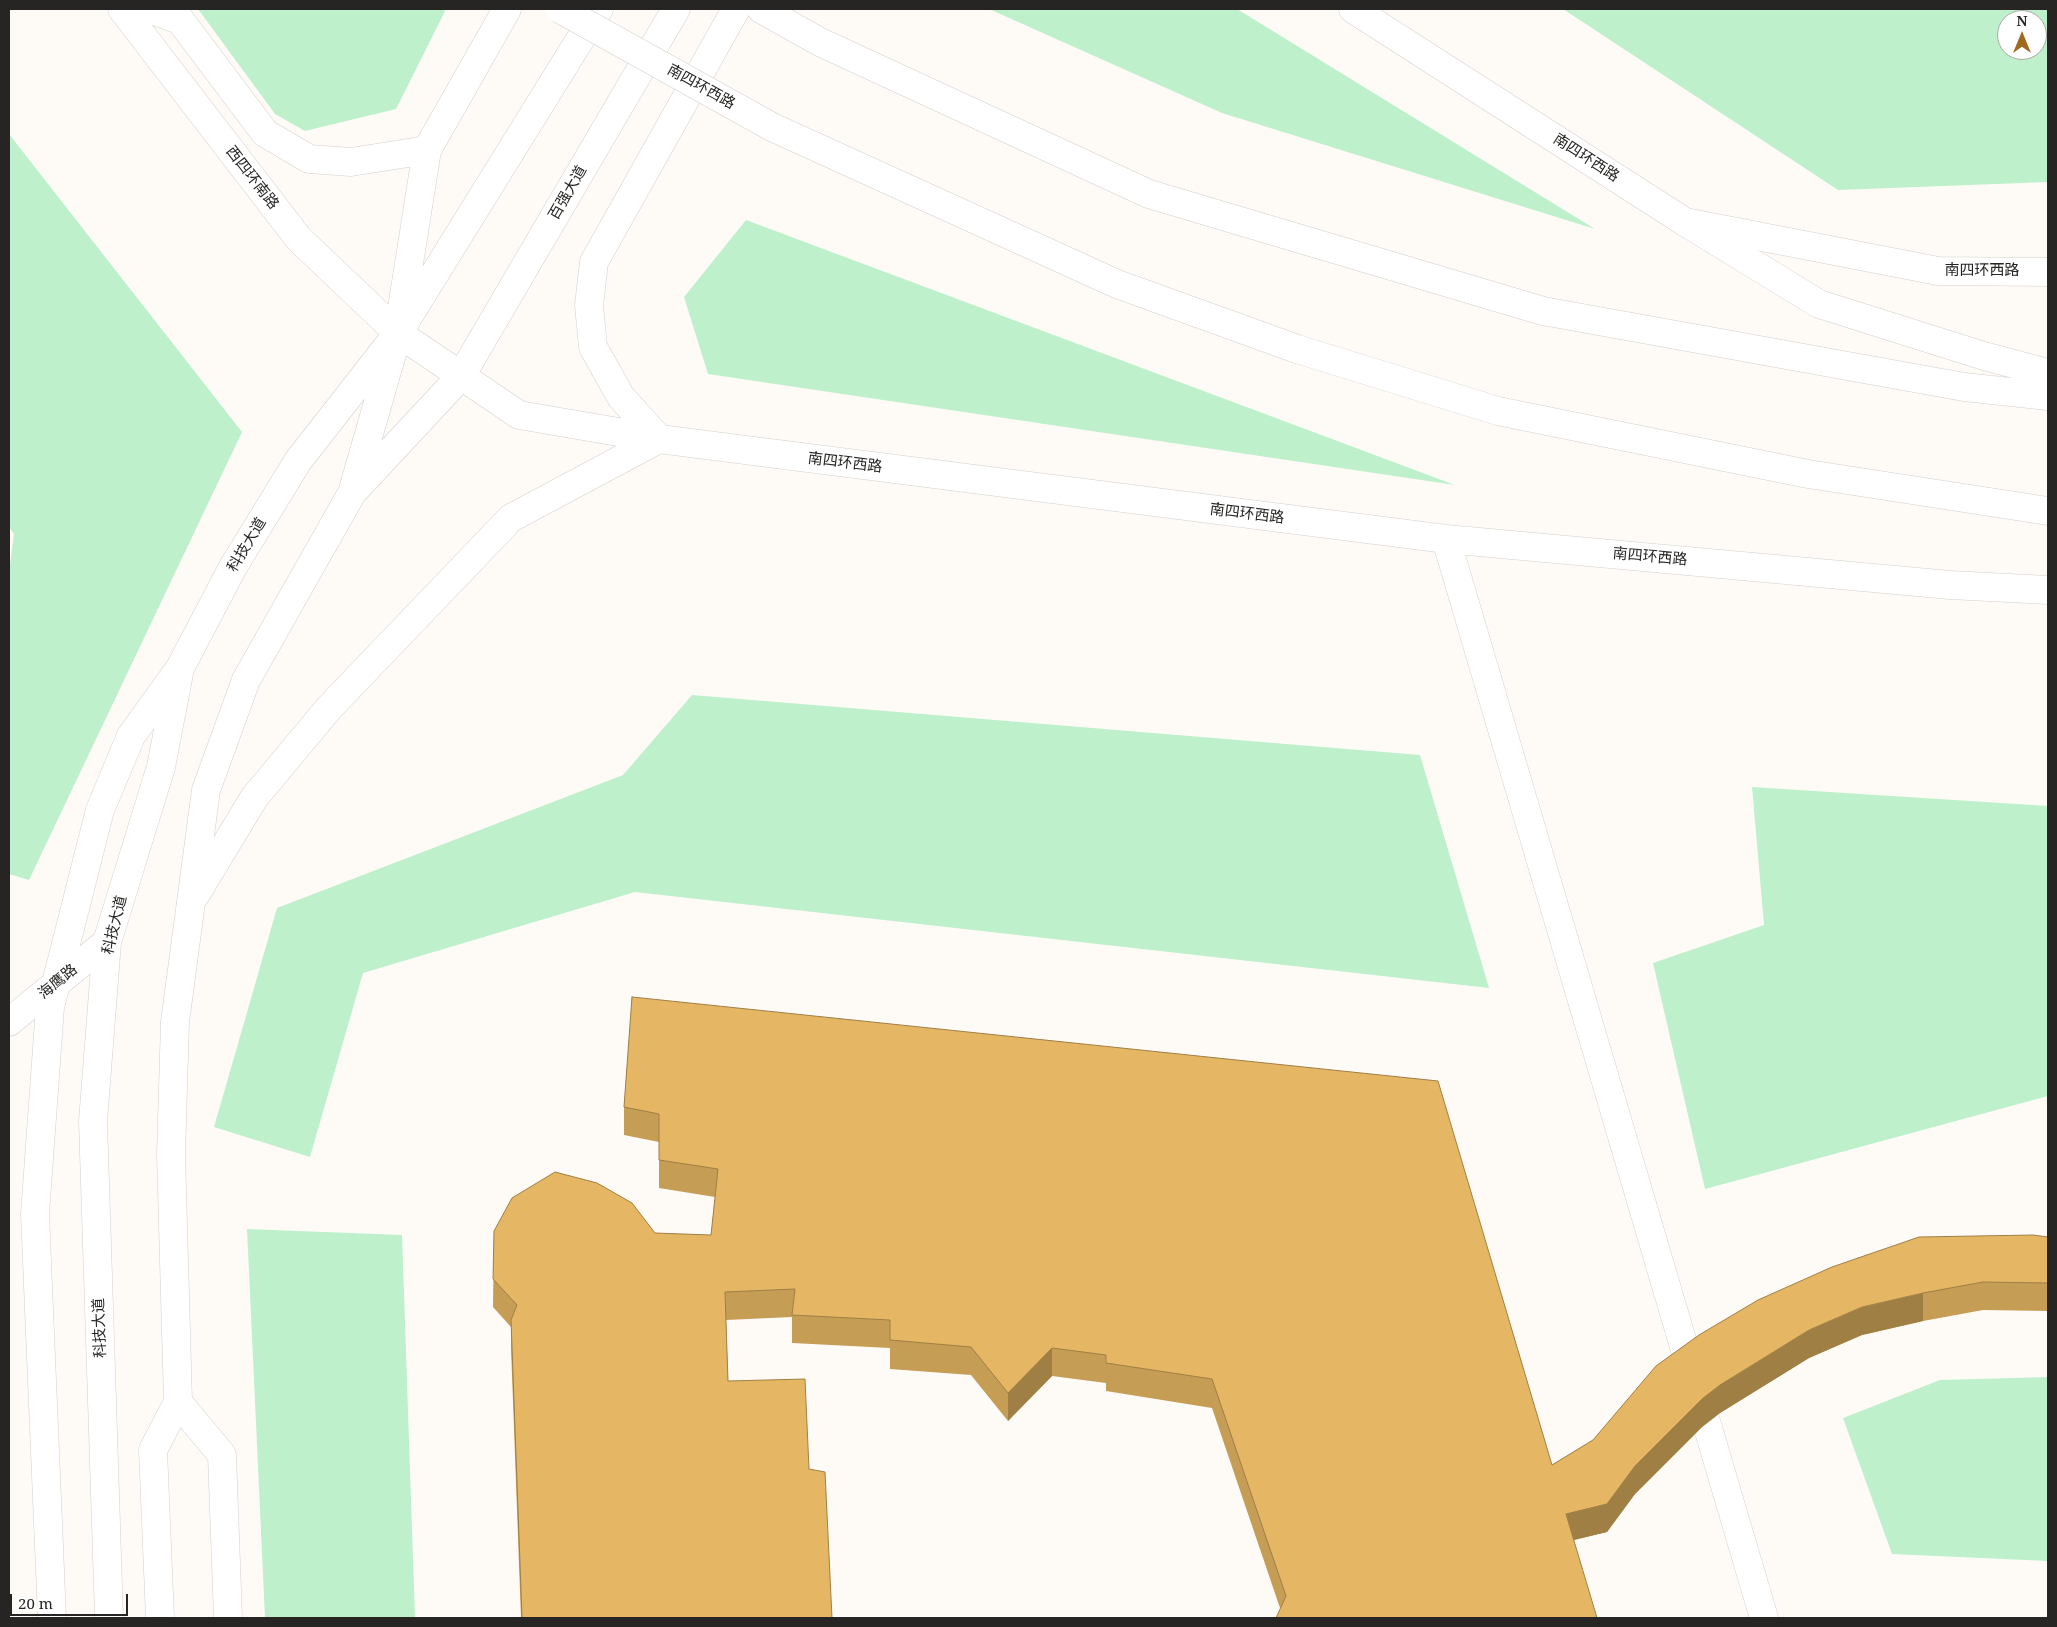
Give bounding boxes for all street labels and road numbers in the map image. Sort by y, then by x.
street label: 南四环西路 [664,61,738,113]
street label: 南四环西路 [1550,130,1622,186]
street label: 西四环南路 [222,143,282,213]
street label: 百强大道 [545,163,591,223]
street label: 南四环西路 [1945,262,2019,280]
street label: 南四环西路 [807,449,883,477]
street label: 南四环西路 [1209,500,1285,528]
street label: 科技大道 [224,515,270,575]
street label: 南四环西路 [1612,545,1688,569]
street label: 科技大道 [99,894,131,956]
street label: 海鹰路 [35,961,81,1003]
street label: 科技大道 [90,1298,110,1358]

